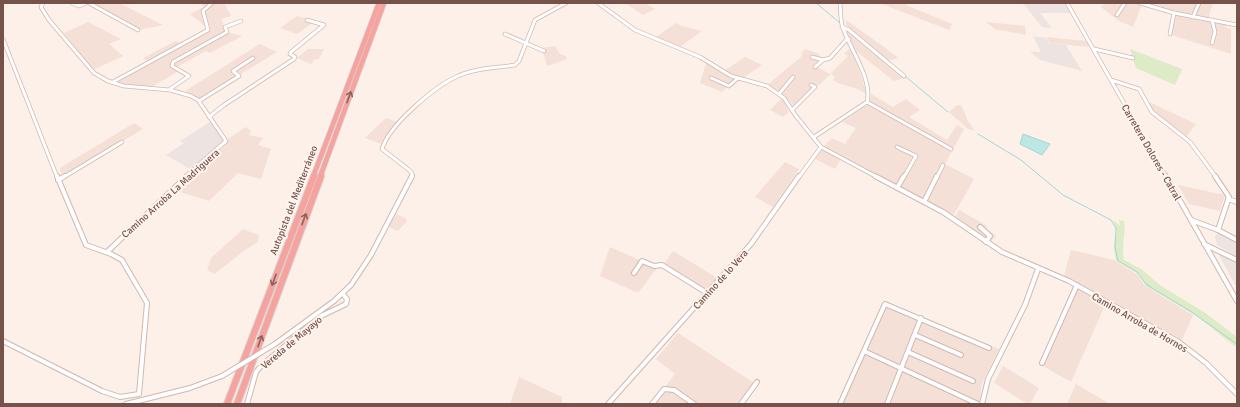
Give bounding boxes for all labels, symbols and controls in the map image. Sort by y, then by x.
one-way arrow [346,92,354,104]
street label: Carretera Dolores - Catral [1119,102,1184,203]
street label: Autopista del Mediterráneo [268,144,320,257]
street label: Camino Arroba La Madriguera [119,147,222,241]
one-way arrow [301,213,308,226]
street label: Camino de lo Vera [691,247,751,312]
one-way arrow [269,274,277,286]
street label: Camino Arroba de Hornos [1089,290,1190,356]
street label: Vereda de Mayayo [259,314,325,372]
one-way arrow [256,335,264,347]

